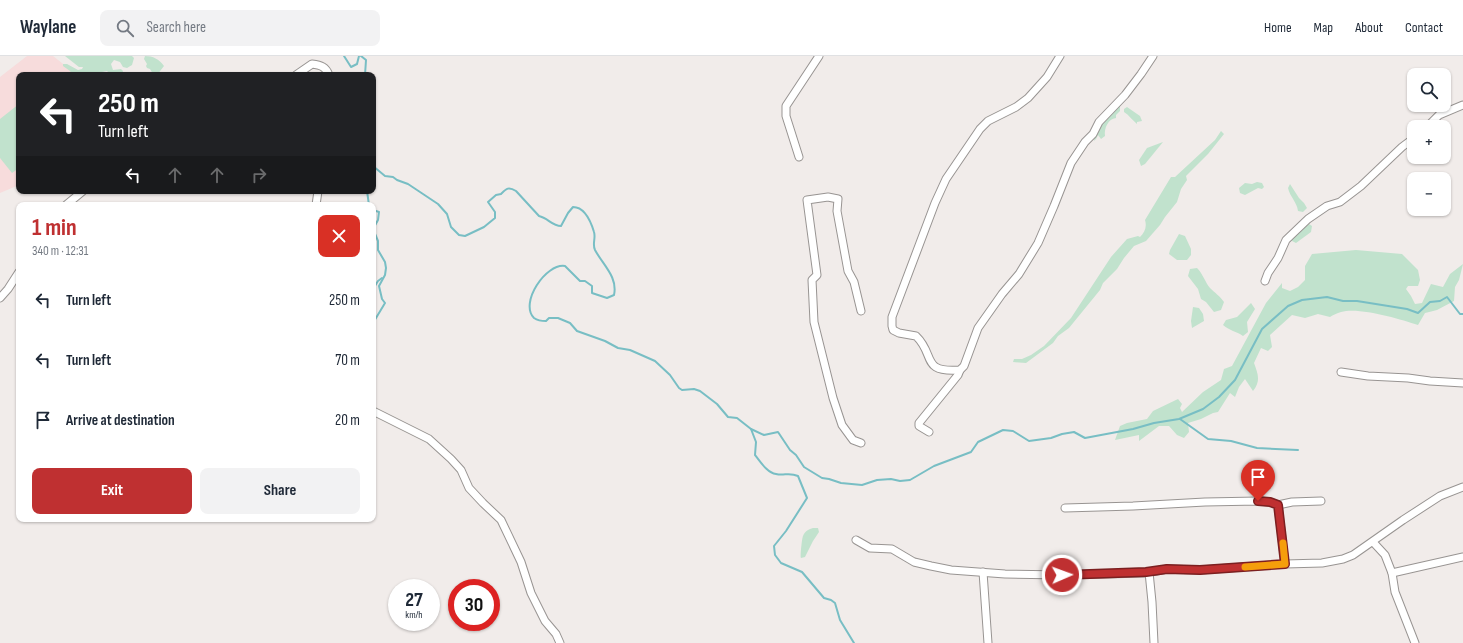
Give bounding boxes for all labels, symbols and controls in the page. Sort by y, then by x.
search box [100,10,380,46]
text: Waylane [20,16,76,39]
icon: search [114,17,136,39]
text: Search here [146,18,206,37]
text: Home [1264,19,1292,36]
text: Map [1314,19,1333,36]
text: About [1355,19,1383,36]
text: Contact [1405,19,1443,36]
map controls [1407,68,1451,216]
button: search [1407,68,1451,112]
text: 250 m [98,87,159,120]
icon: left [32,88,84,140]
button: + [1407,120,1451,164]
text: Turn left [98,121,149,142]
icon: left [122,164,144,186]
icon: ahead [164,164,186,186]
icon: ahead [206,164,228,186]
icon: right [248,164,270,186]
button: − [1407,172,1451,216]
text: 1 min [32,213,77,242]
button: close [318,215,360,257]
text: 340 m · 12:31 [32,243,88,259]
icon: left [32,289,54,311]
text: Turn left [66,291,111,310]
text: 250 m [329,291,360,310]
icon: left [32,349,54,371]
text: Turn left [66,351,111,370]
text: 70 m [335,351,360,370]
icon: arrive [32,409,54,431]
text: Arrive at destination [66,411,175,430]
text: 20 m [335,411,360,430]
pin [1241,460,1275,501]
icon: arrive [1247,466,1269,488]
button: Exit [32,468,192,514]
button: Share [200,468,360,514]
position arrow [1041,554,1083,596]
speed limit sign: 30 [448,579,500,631]
text: 27 [405,588,423,612]
text: km/h [405,609,423,621]

